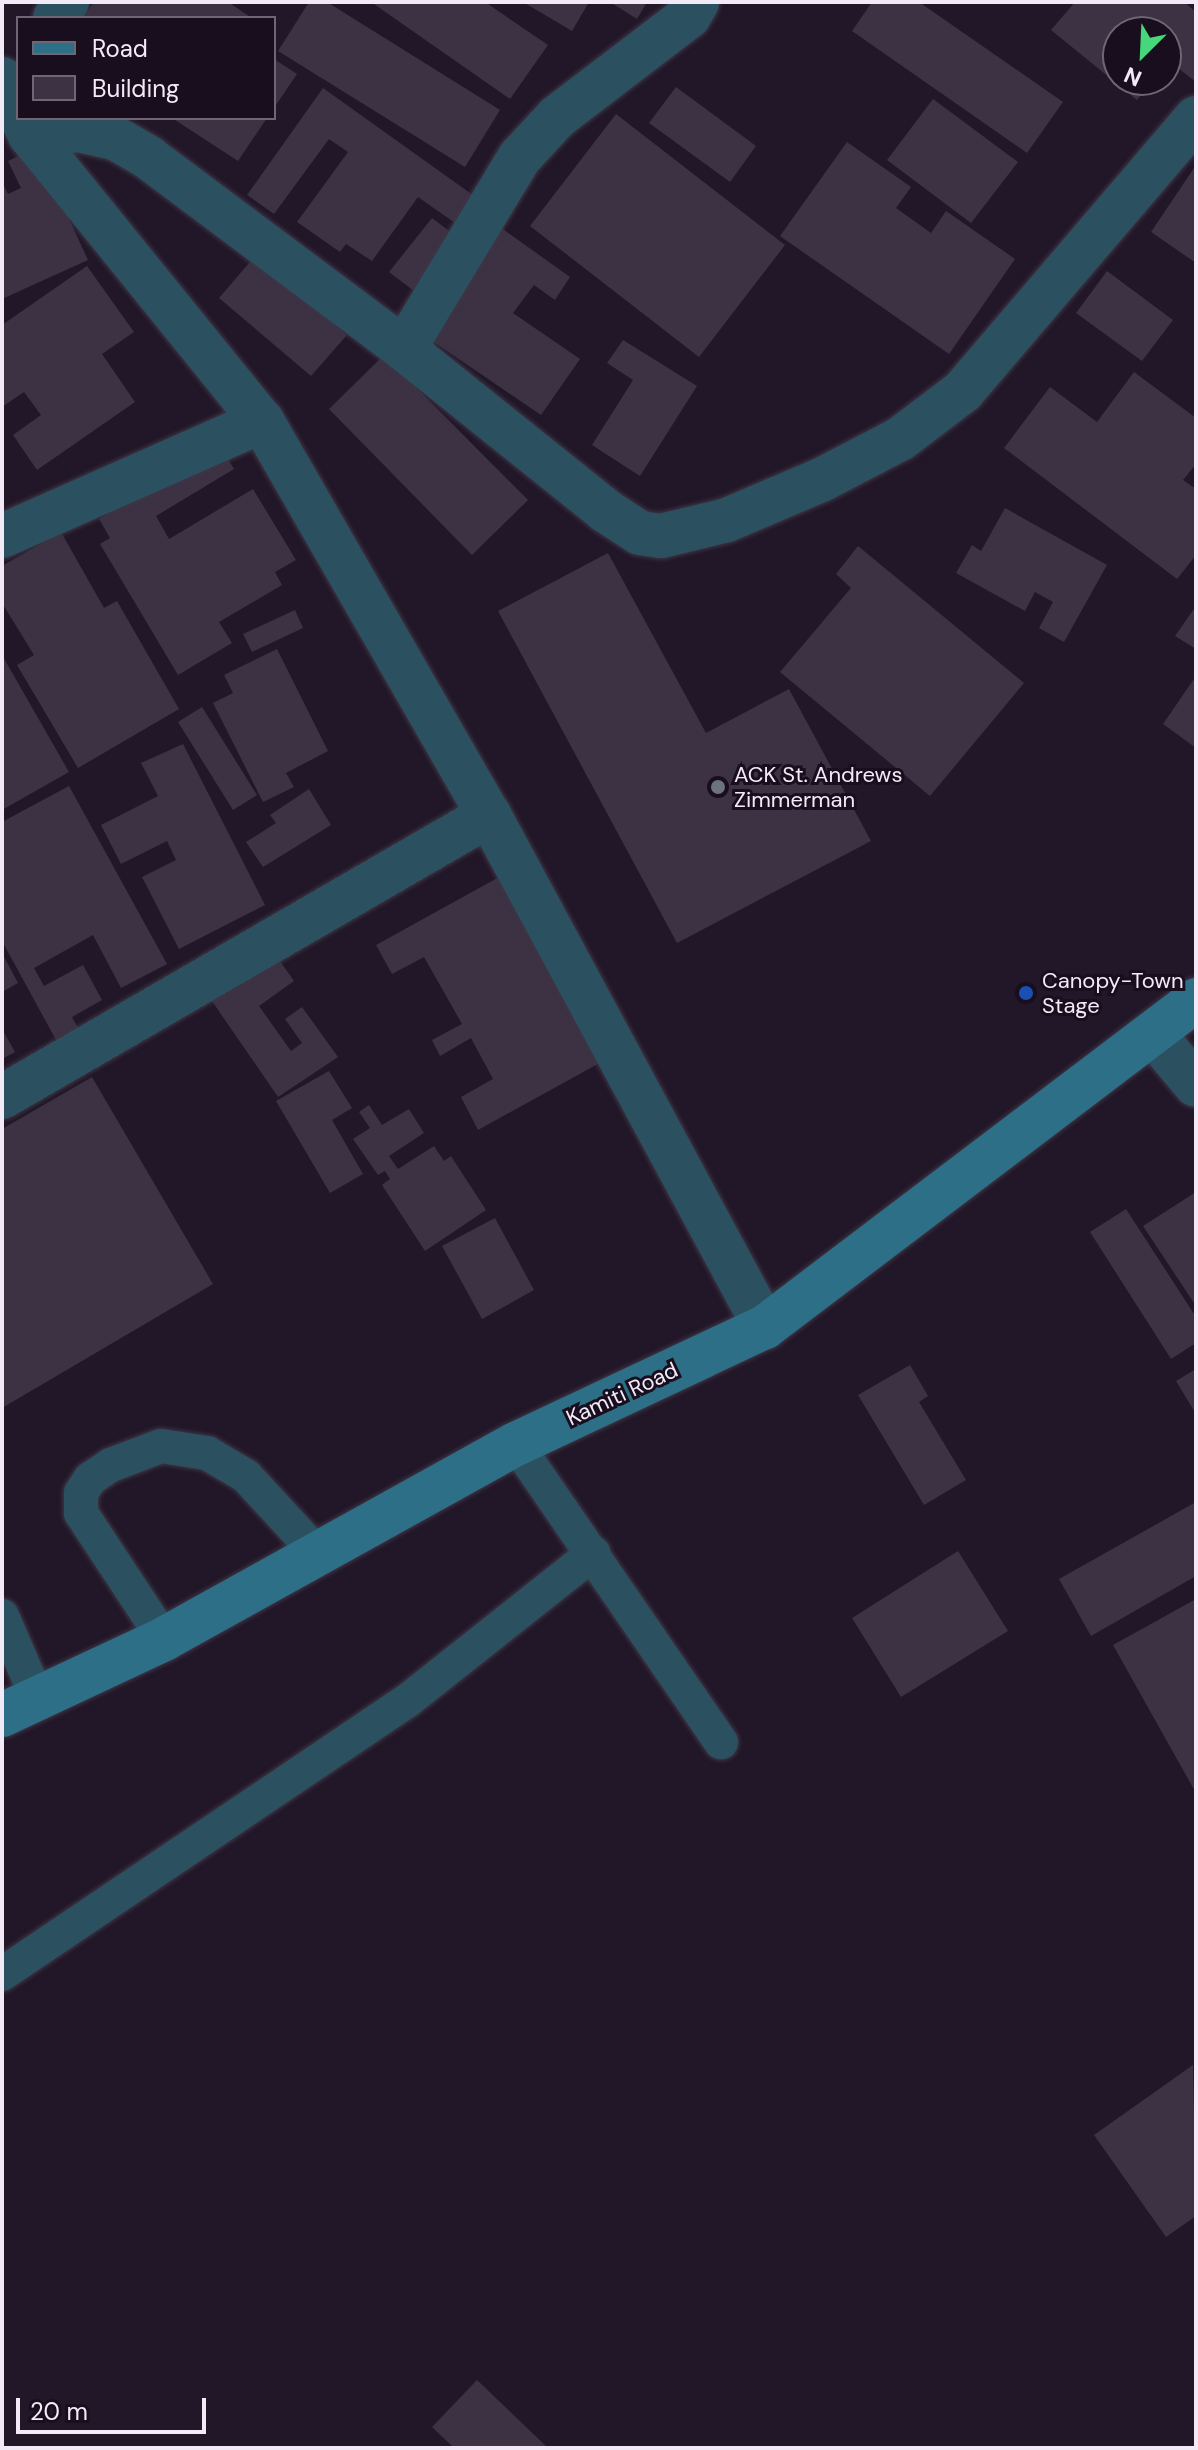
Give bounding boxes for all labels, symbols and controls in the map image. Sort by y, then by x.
legend [16,16,276,120]
north arrow [1102,16,1182,96]
text: Road [92,33,148,64]
text: N [1120,60,1146,93]
text: Building [92,73,179,104]
place label: ACK St. Andrews Zimmerman [734,761,902,812]
marker: ACK St. Andrews Zimmerman [709,778,727,796]
place label: Canopy-Town Stage [1042,967,1184,1018]
marker: Canopy-Town Stage [1017,984,1035,1002]
street label: Kamiti Road [562,1357,682,1431]
scale bar [20,2382,210,2432]
text: 20 m [30,2396,88,2427]

